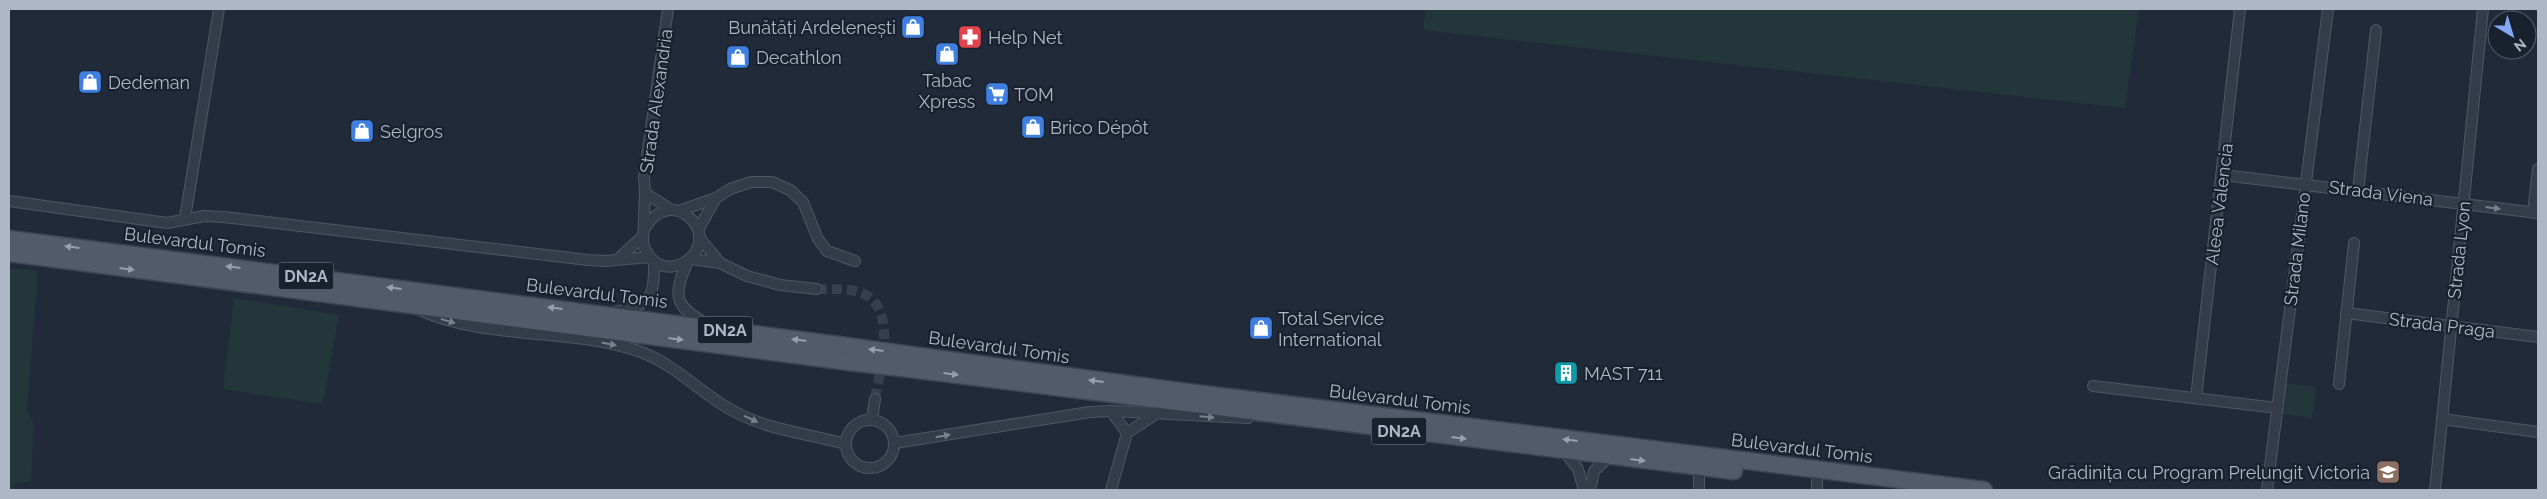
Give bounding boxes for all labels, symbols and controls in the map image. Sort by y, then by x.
north arrow [2487,10,2537,60]
shop icon: Bunătăți Ardelenești [900,14,926,40]
place label: Bunătăți Ardelenești [728,17,896,38]
pharmacy icon: Help Net [957,24,983,50]
street label: Strada Alexandria [635,27,677,175]
place label: Help Net [988,27,1063,48]
text: N [2511,36,2529,55]
shop icon: Tabac Xpress [934,41,960,67]
shop icon: Decathlon [725,44,751,70]
place label: Decathlon [756,47,842,68]
shop icon: Dedeman [77,69,103,95]
place label: Tabac Xpress [919,70,975,112]
place label: Dedeman [108,72,190,93]
supermarket icon: TOM [984,81,1010,107]
place label: TOM [1014,84,1054,105]
shop icon: Brico Dépôt [1020,114,1046,140]
place label: Brico Dépôt [1050,117,1148,138]
shop icon: Selgros [349,118,375,144]
place label: Selgros [380,121,443,142]
street label: Aleea Valencia [2201,142,2237,266]
street label: Strada Viena [2328,176,2434,210]
street label: Strada Milano [2280,191,2314,307]
street label: Strada Lyon [2443,200,2475,300]
one-way arrow [2485,204,2501,212]
street label: Bulevardul Tomis [123,223,267,261]
one-way arrow [63,243,79,251]
road number: DN2A [278,262,334,290]
one-way arrow [225,263,241,271]
one-way arrow [119,265,135,273]
street label: Bulevardul Tomis [525,274,669,312]
one-way arrow [386,283,402,291]
one-way arrow [547,304,563,312]
place label: Total Service International [1278,308,1384,350]
street label: Strada Praga [2388,308,2496,342]
shop icon: Total Service International [1248,315,1274,341]
road number: DN2A [698,316,752,344]
one-way arrow [441,317,456,325]
street label: Bulevardul Tomis [927,327,1071,367]
one-way arrow [669,335,685,343]
one-way arrow [790,336,806,344]
one-way arrow [601,341,617,349]
one-way arrow [867,346,883,354]
building icon: MAST 711 [1553,360,1579,386]
place label: MAST 711 [1584,363,1663,384]
one-way arrow [943,371,959,379]
one-way arrow [1087,377,1103,385]
street label: Bulevardul Tomis [1328,380,1472,418]
one-way arrow [1200,413,1216,421]
one-way arrow [744,416,758,424]
road number: DN2A [1372,418,1426,444]
street label: Bulevardul Tomis [1730,429,1874,467]
one-way arrow [935,432,951,440]
one-way arrow [1451,434,1467,442]
one-way arrow [1562,436,1578,444]
one-way arrow [1630,456,1646,464]
school or university icon: Grădinița cu Program Prelungit Victoria [2375,459,2401,485]
place label: Grădinița cu Program Prelungit Victoria [2048,462,2370,483]

